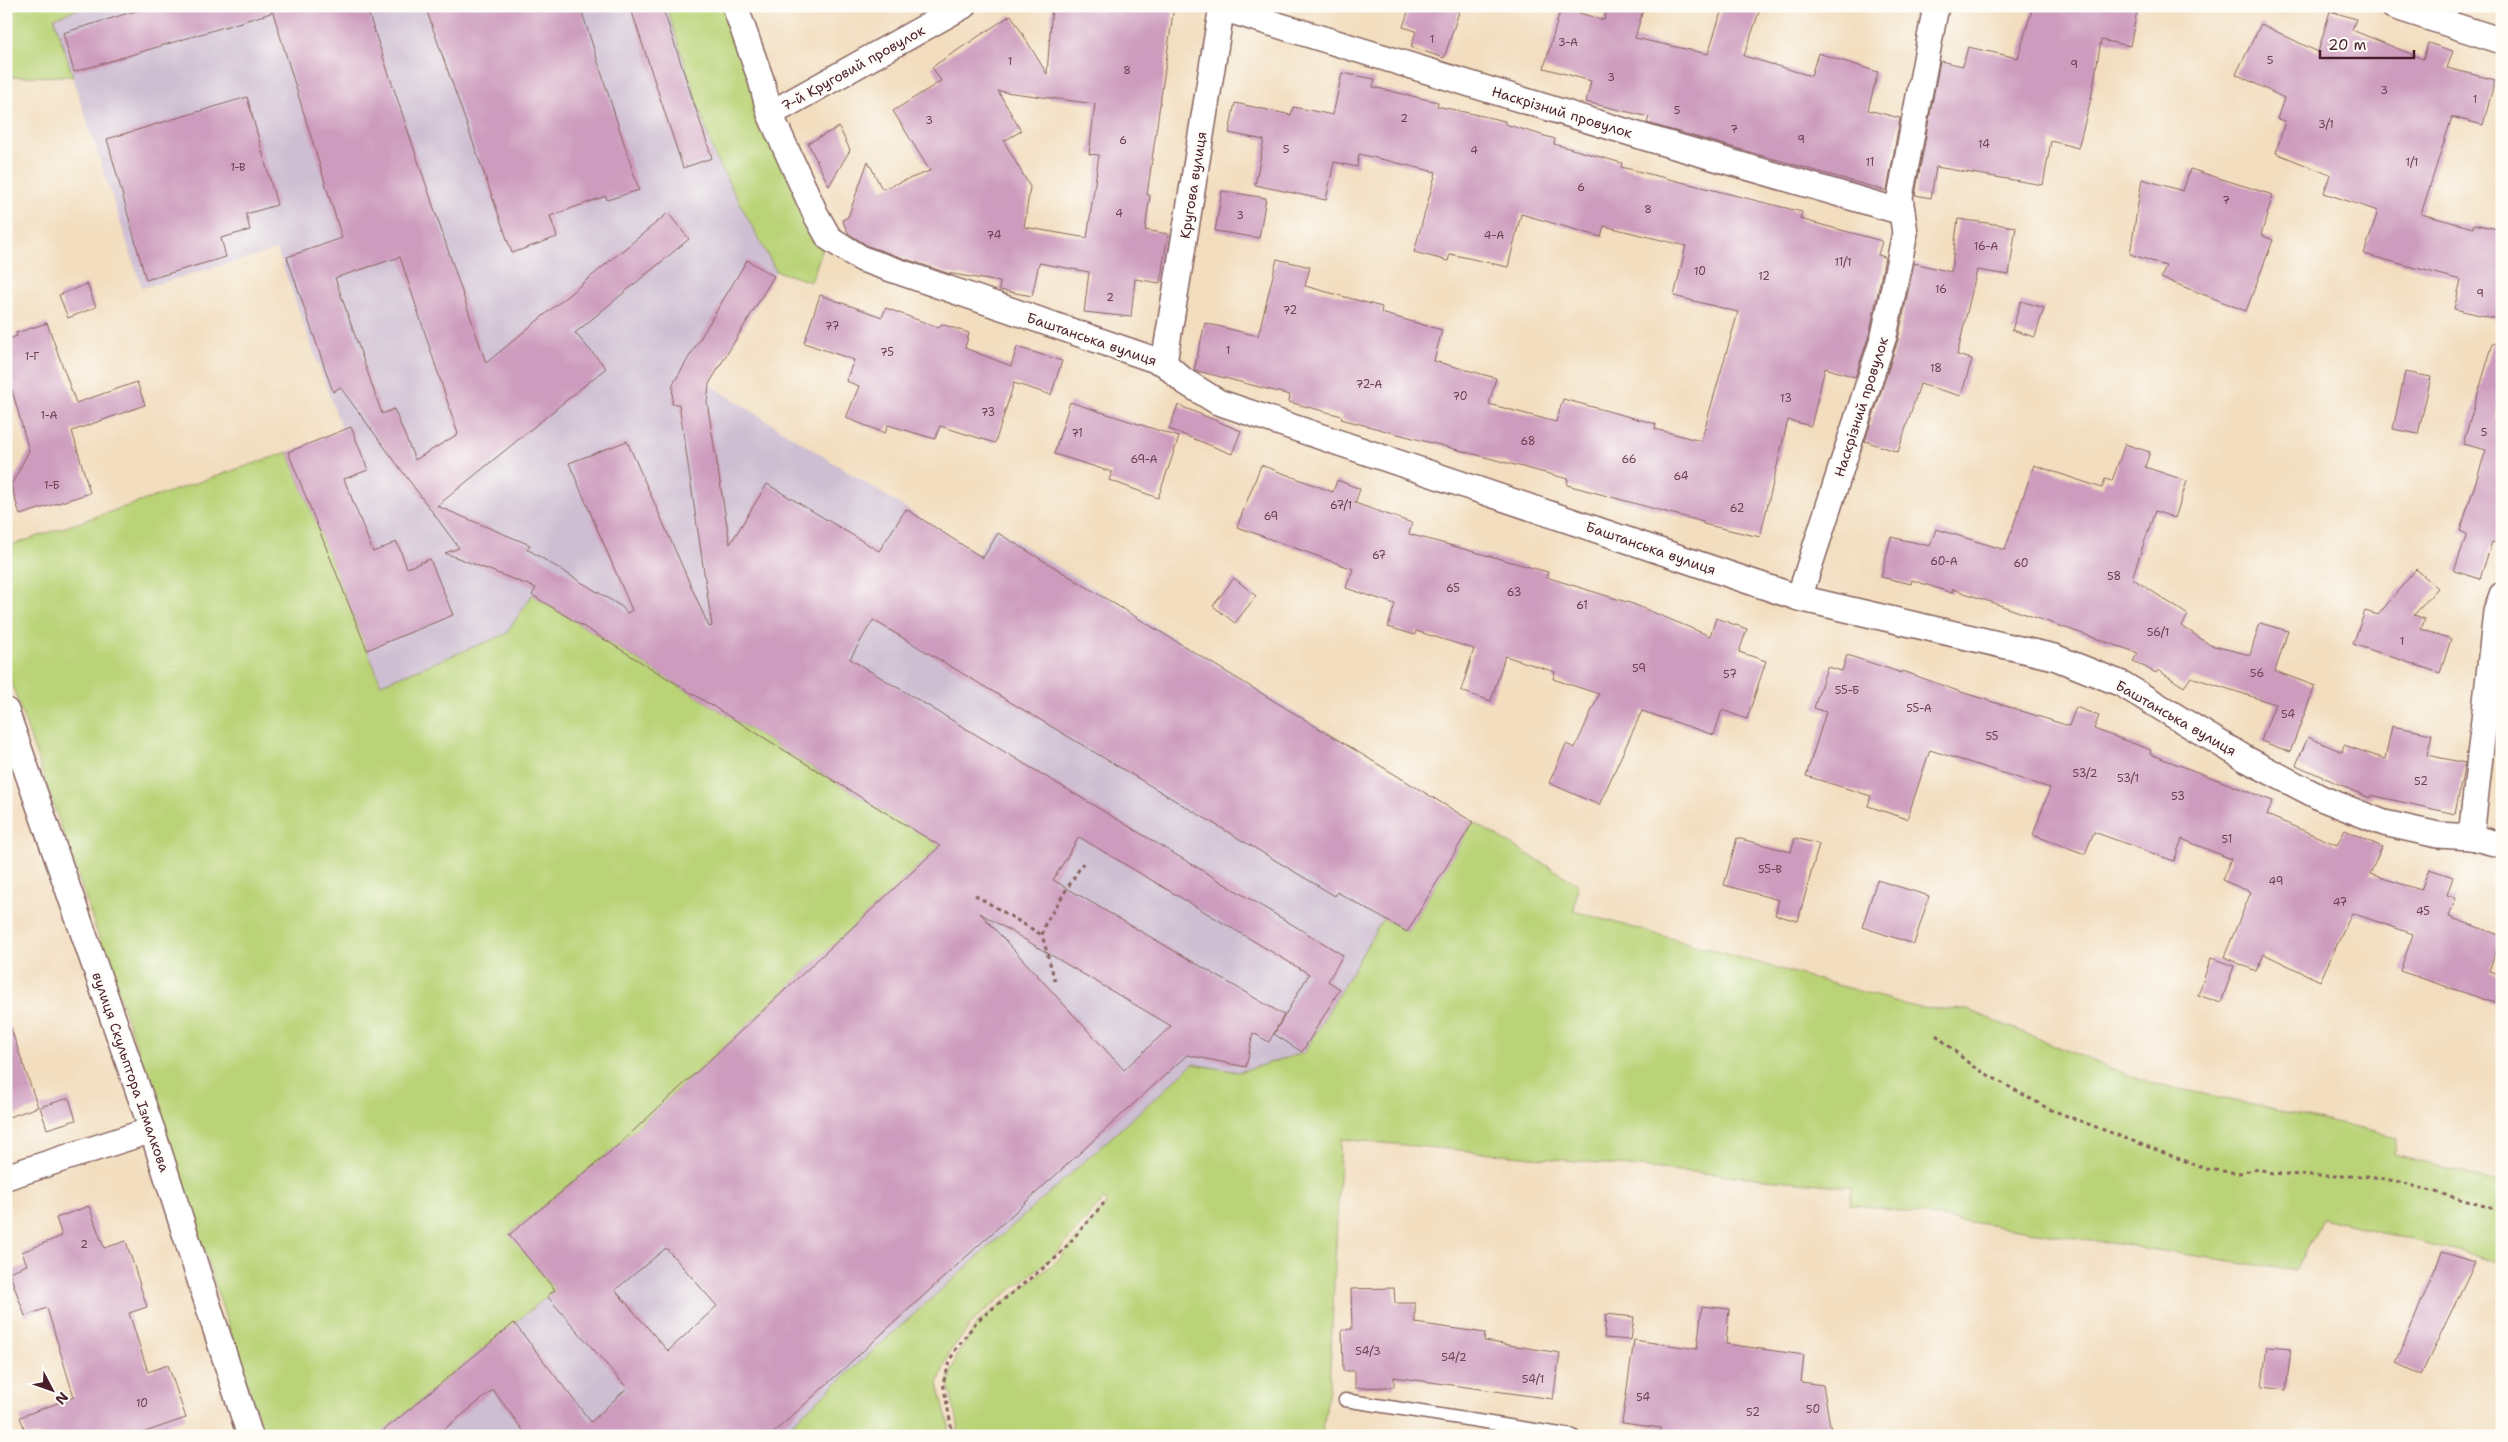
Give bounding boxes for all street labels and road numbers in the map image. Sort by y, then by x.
street label: 7-й Круговий провулок [778,21,928,115]
street label: Наскрізний провулок [1489,82,1635,142]
street label: Кругова вулиця [1176,130,1210,240]
street label: Баштанська вулиця [1025,308,1159,370]
street label: Наскрізний провулок [1830,334,1892,479]
street label: Баштанська вулиця [1584,517,1718,579]
street label: Баштанська вулиця [2112,676,2240,760]
street label: вулиця Скульптора Ізмалкова [88,970,174,1174]

